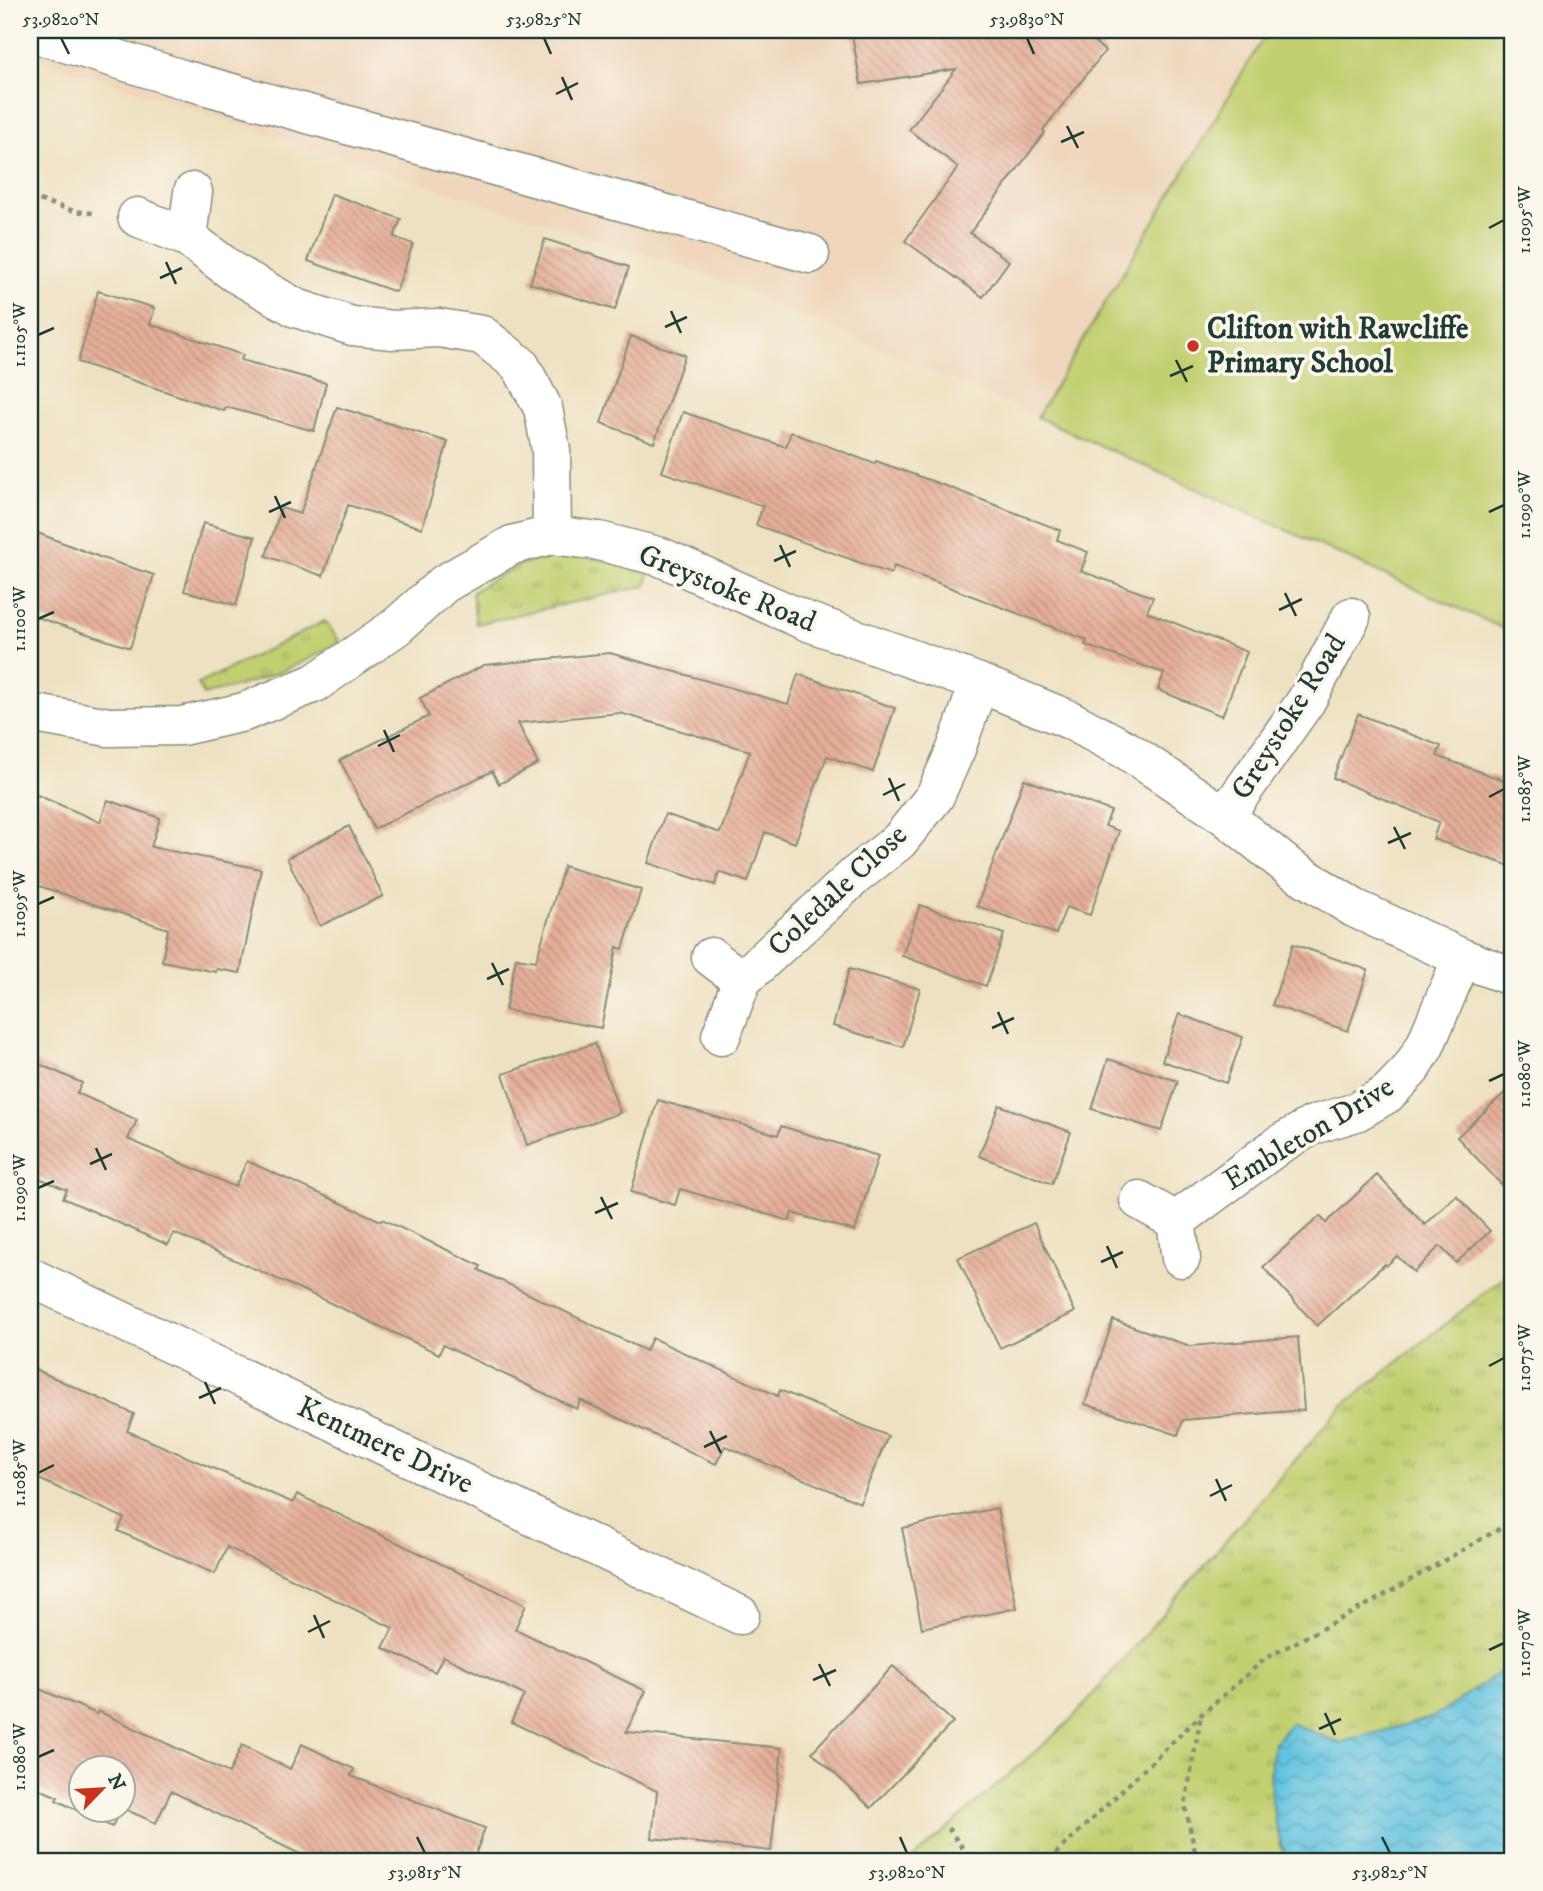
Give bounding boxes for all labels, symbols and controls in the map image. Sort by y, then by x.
text: 53.9820°N [23,9,100,31]
text: 53.9825°N [506,9,582,31]
text: 53.9830°N [990,9,1065,31]
text: 1.1095°W [1514,186,1536,254]
text: 1.1105°W [9,302,31,367]
place label: Clifton with Rawcliffe Primary School [1207,311,1469,382]
marker: Clifton with Rawcliffe Primary School [1185,338,1201,354]
text: 1.1090°W [1514,470,1536,539]
street label: Greystoke Road [633,537,821,641]
text: 1.1100°W [9,586,31,652]
street label: Greystoke Road [1223,627,1355,807]
text: 1.1085°W [1514,755,1536,823]
street label: Coledale Close [761,817,915,965]
text: 1.1095°W [9,870,31,938]
text: 1.1080°W [1514,1039,1536,1108]
street label: Embleton Drive [1217,1069,1401,1199]
text: 1.1090°W [9,1153,31,1222]
text: 1.1075°W [1514,1324,1536,1392]
street label: Kentmere Drive [291,1389,479,1503]
text: 1.1085°W [9,1439,31,1507]
text: 1.1070°W [1514,1608,1536,1677]
text: 1.1080°W [9,1722,31,1791]
north arrow [66,1755,136,1825]
text: N [102,1771,130,1795]
text: 53.9815°N [388,1862,462,1884]
text: 53.9820°N [869,1862,946,1884]
text: 53.9825°N [1352,1862,1428,1884]

